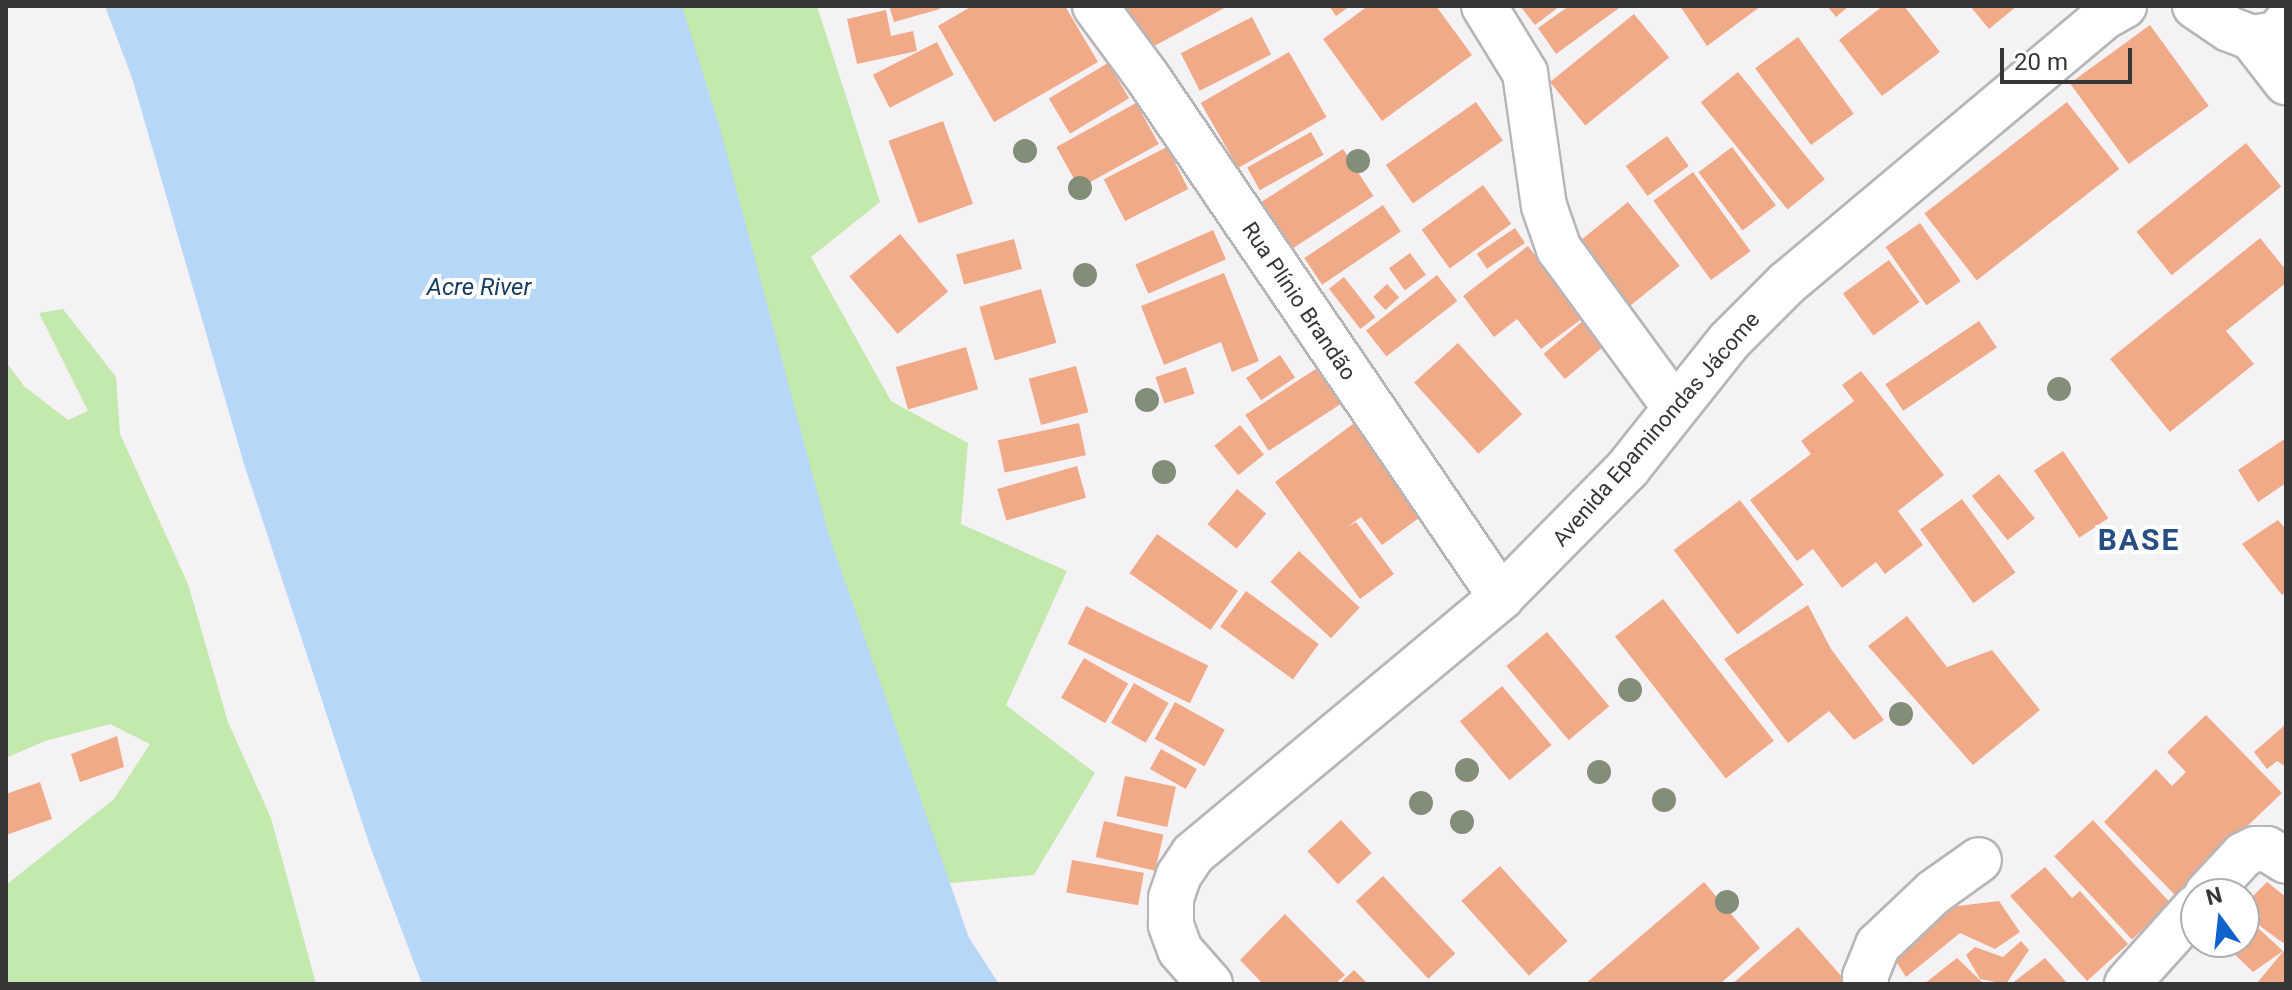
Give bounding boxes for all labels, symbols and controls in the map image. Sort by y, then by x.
scale bar [2004,32,2136,82]
text: 20 m [2014,48,2068,76]
street label: Rua Plínio Brandão [1236,217,1362,385]
water label: Acre River [427,274,531,302]
street label: Avenida Epaminondas Jácome [1547,306,1765,552]
district label: BASE [2098,522,2180,558]
north arrow [2180,878,2260,958]
text: N [2203,882,2225,910]

